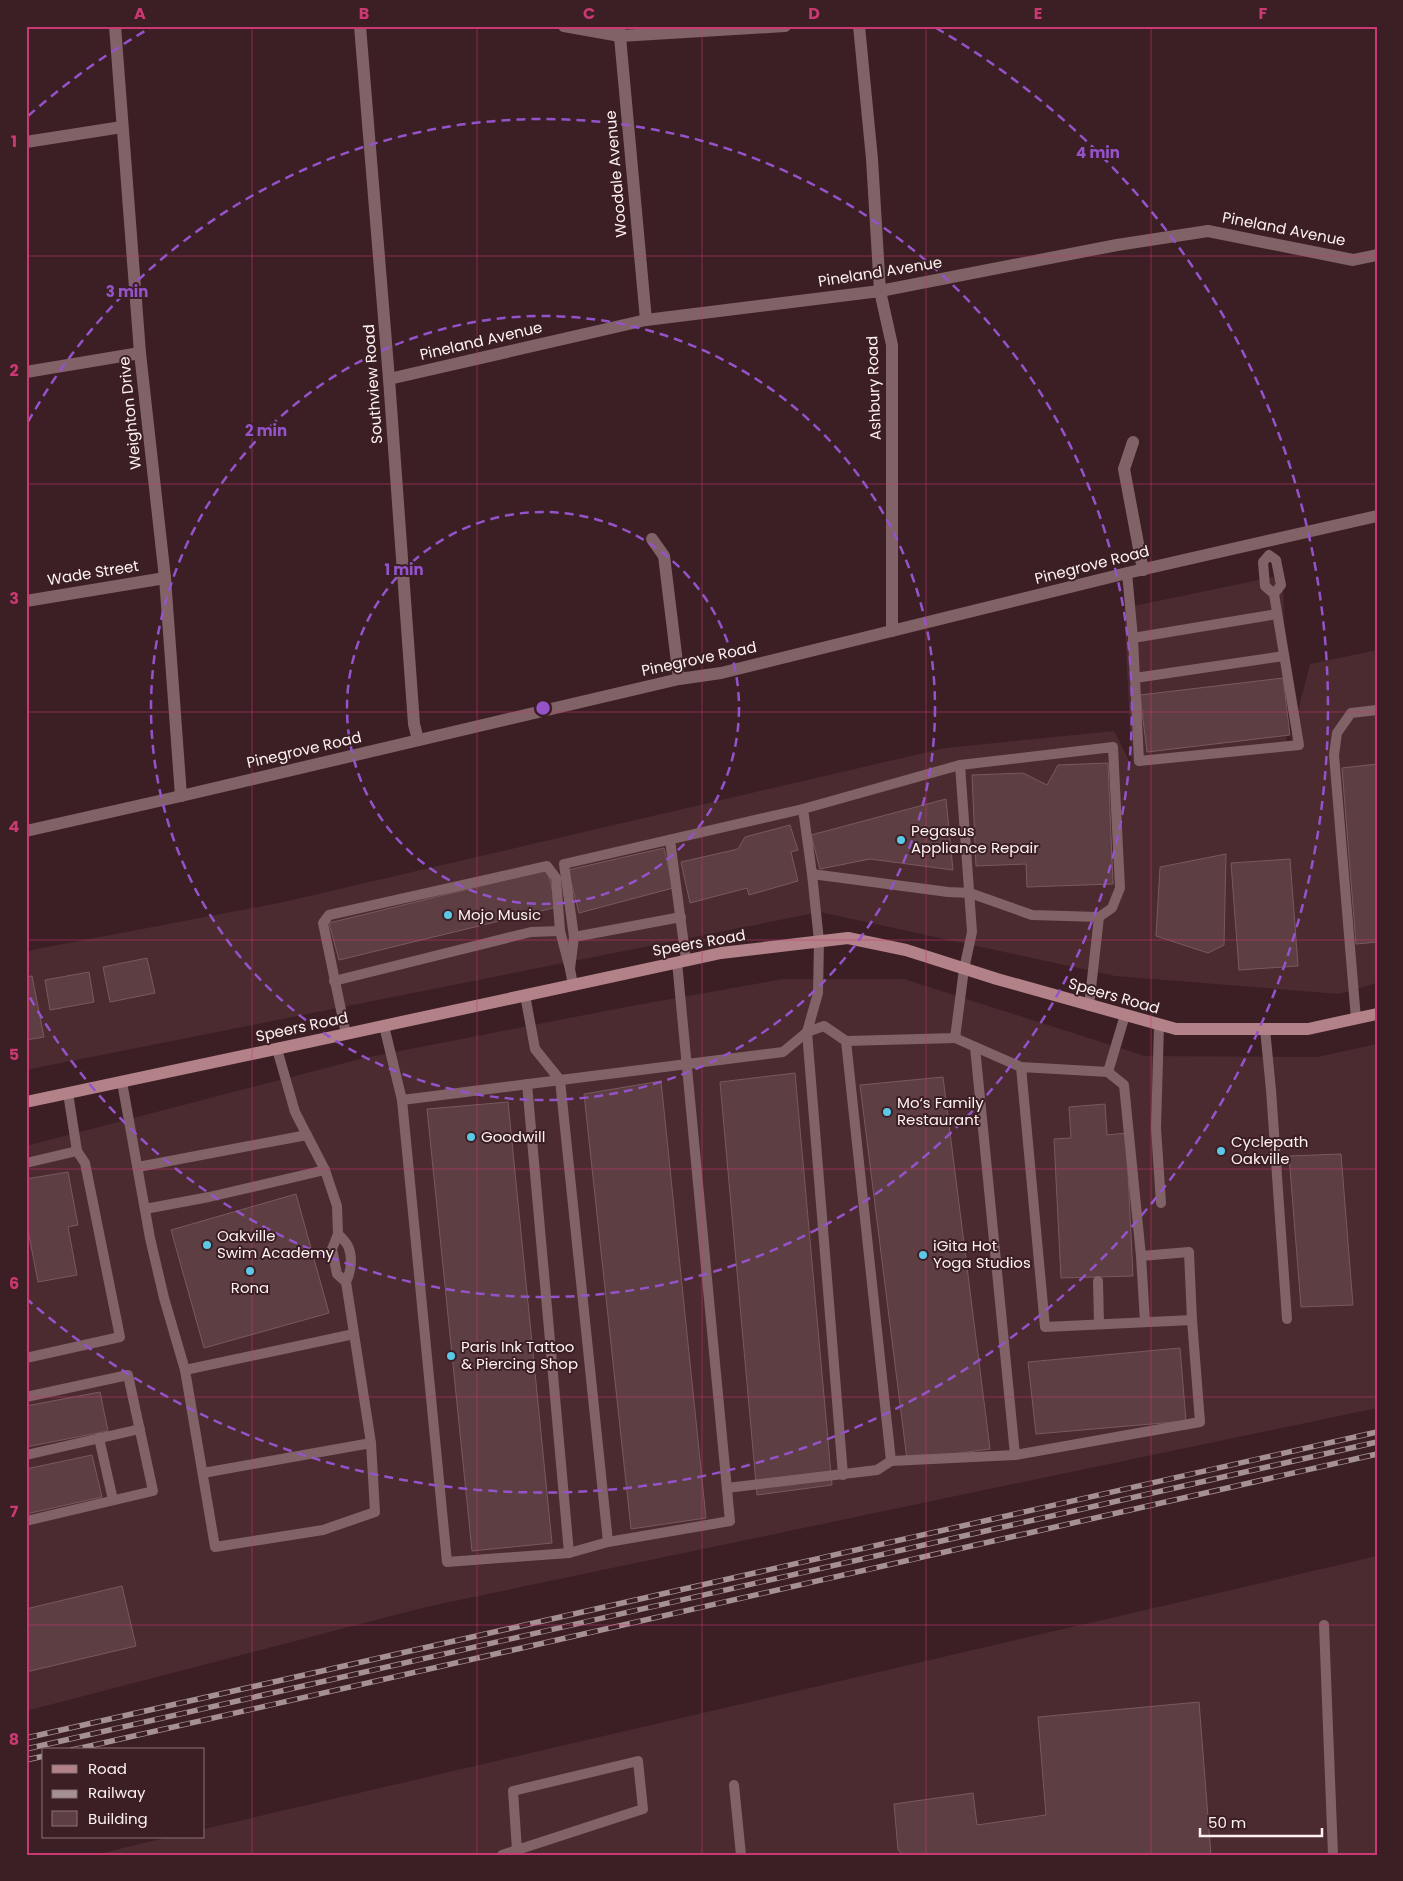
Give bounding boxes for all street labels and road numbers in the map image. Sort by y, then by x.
street label: Woodale Avenue [599,110,632,238]
street label: Pineland Avenue [1221,206,1348,251]
street label: Pineland Avenue [816,251,943,292]
street label: Pineland Avenue [418,316,544,365]
street label: Southview Road [358,324,387,445]
street label: Ashbury Road [861,336,886,441]
street label: Weighton Drive [113,355,146,471]
street label: Pinegrove Road [1032,540,1151,589]
street label: Wade Street [46,555,140,590]
street label: Pinegrove Road [639,636,758,681]
street label: Pinegrove Road [244,726,363,773]
street label: Speers Road [651,924,747,961]
street label: Speers Road [1066,972,1162,1019]
street label: Speers Road [254,1006,350,1047]

